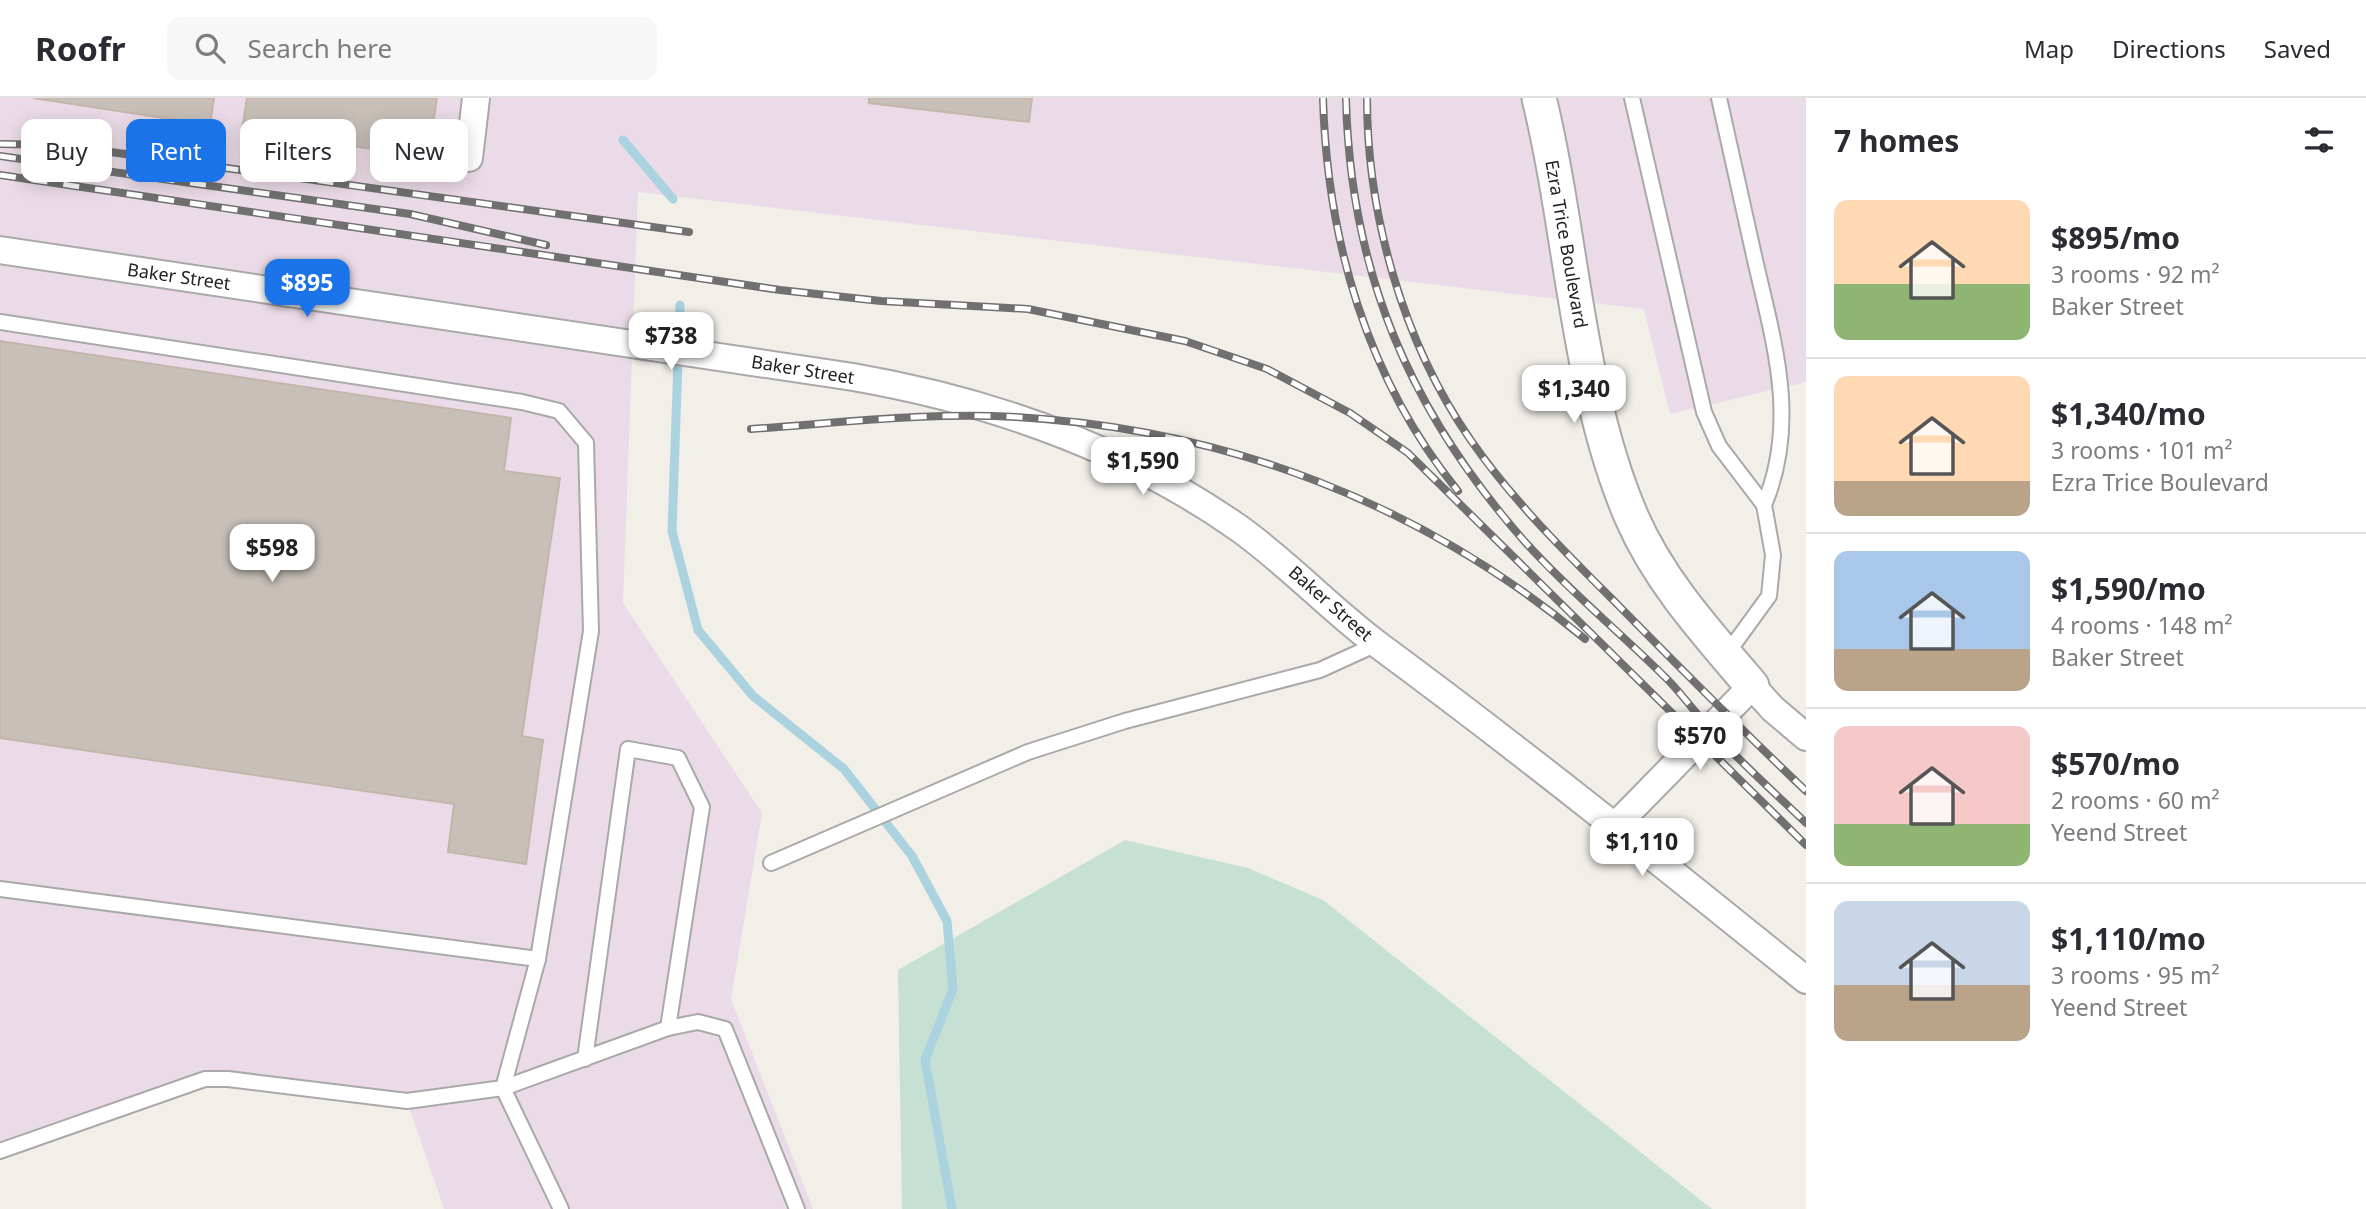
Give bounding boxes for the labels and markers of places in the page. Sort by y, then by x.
pin: $895 [266,260,348,319]
pin: $738 [630,313,712,372]
pin: $1,340 [1517,366,1631,425]
pin: $1,590 [1086,438,1200,497]
pin: $598 [231,524,313,584]
pin: $570 [1659,712,1741,772]
pin: $1,110 [1585,818,1699,878]

